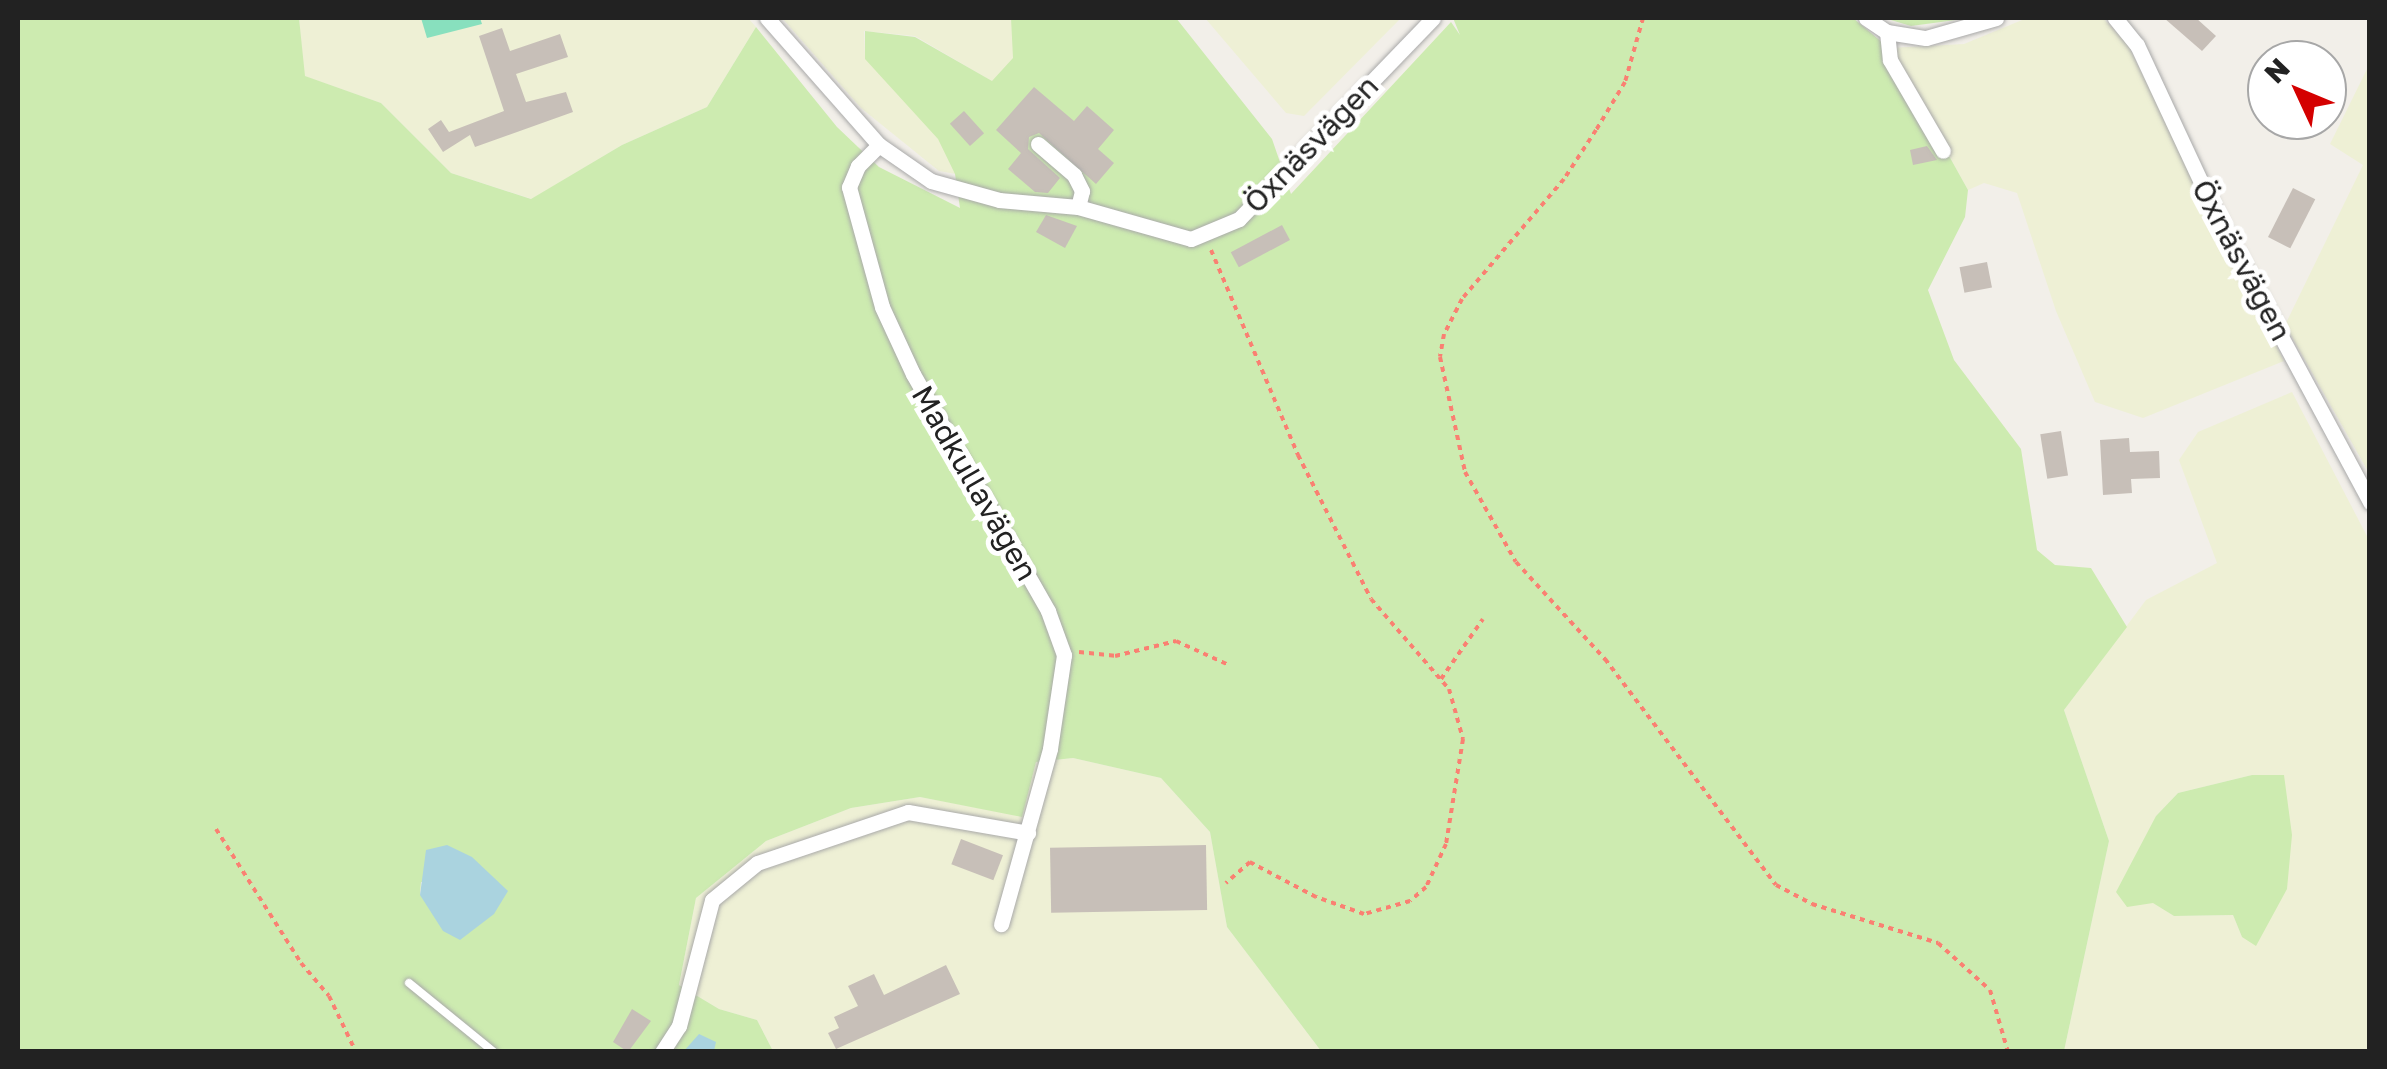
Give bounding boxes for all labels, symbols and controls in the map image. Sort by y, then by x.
north arrow [2247,40,2347,140]
text: N [2257,51,2296,89]
street label: Öxnäsvägen [1237,68,1385,220]
street label: Öxnäsvägen [2185,173,2299,347]
street label: Madkullavägen [905,379,1045,587]

